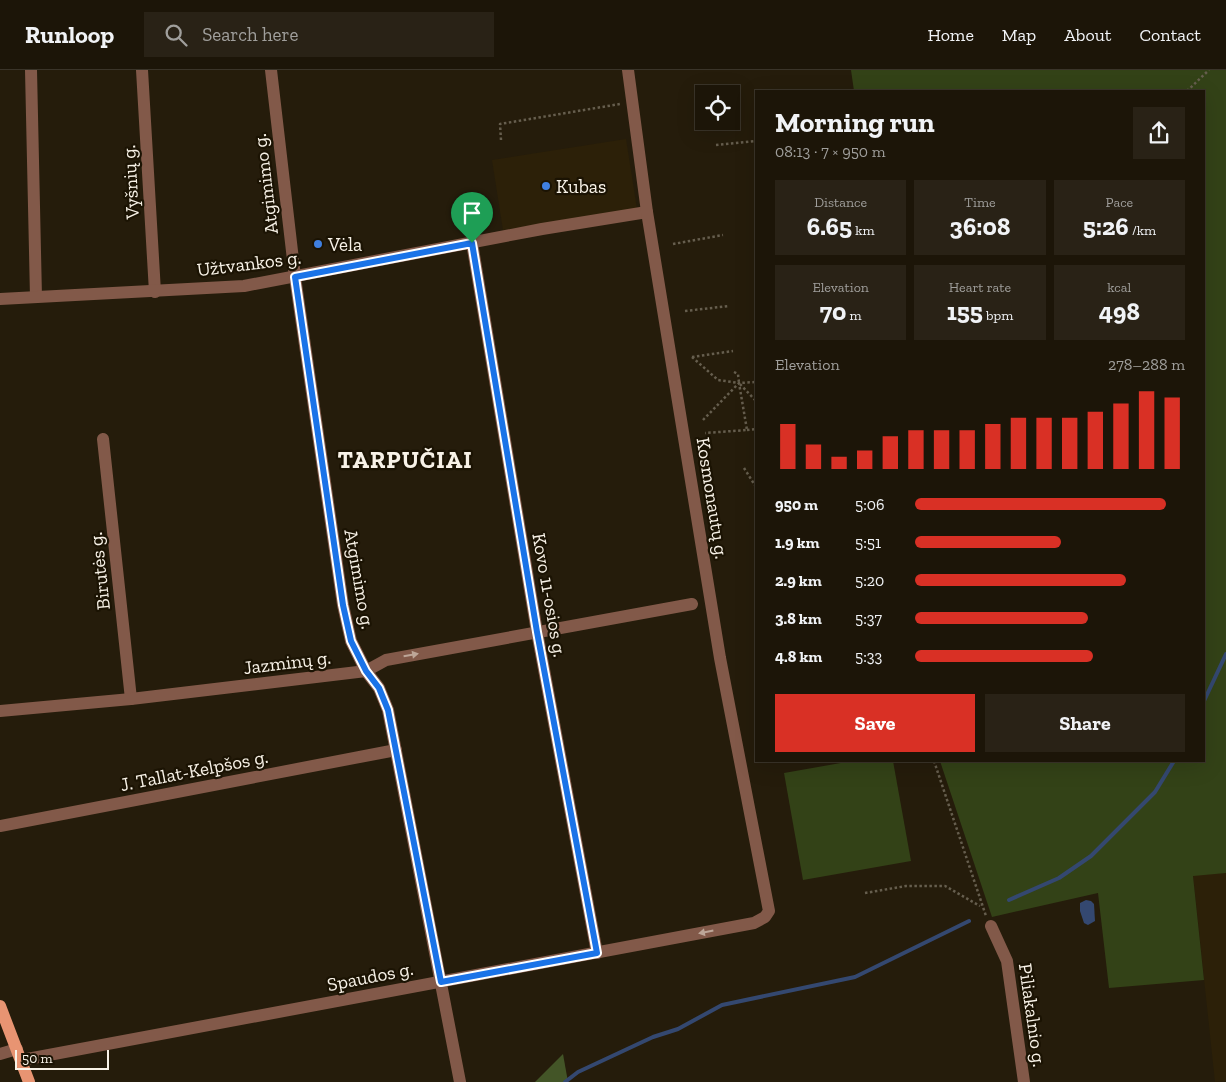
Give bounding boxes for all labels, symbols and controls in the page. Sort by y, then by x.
search box [144,12,494,57]
text: Runloop [25,20,114,49]
icon: search [162,21,190,49]
text: Search here [202,23,298,46]
text: Home [927,24,974,46]
text: Map [1002,24,1036,46]
text: About [1064,24,1111,46]
text: Contact [1139,24,1201,46]
map controls [695,85,740,130]
button: locate [695,85,740,130]
text: Morning run [775,106,935,139]
button: share [1133,107,1185,159]
street label: Atgimimo g. [248,132,283,236]
text: 08:13 · 7 × 950 m [775,142,886,161]
street label: Vyšnių g. [117,144,144,221]
place label: Kubas [556,175,606,198]
marker: Kubas [540,180,552,192]
pin [451,192,493,243]
text: Distance [814,194,867,211]
text: Time [964,194,996,211]
text: Pace [1105,194,1133,211]
icon: arrive [458,199,486,227]
text: 6.65 [807,211,852,241]
text: 36:08 [950,211,1010,241]
text: 5:26 [1083,211,1129,241]
text: km [852,222,875,239]
text: /km [1129,222,1156,239]
place label: Vėla [327,233,362,256]
marker: Vėla [312,238,324,250]
street label: Užtvankos g. [196,246,302,281]
text: Elevation [812,279,869,296]
text: Heart rate [949,279,1011,296]
text: kcal [1107,279,1131,296]
text: 70 [820,296,846,326]
text: 155 [947,296,983,326]
text: 498 [1099,296,1140,326]
text: m [846,307,862,324]
text: bpm [983,307,1013,324]
text: Elevation [775,355,840,374]
text: 278–288 m [1108,355,1185,374]
street label: Kosmonautų g. [692,436,733,561]
district label: TARPUČIAI [337,445,473,474]
text: 950 m [775,495,818,514]
text: 5:06 [855,495,885,514]
street label: Atgimimo g. [339,527,380,631]
street label: Birutės g. [84,531,115,611]
street label: Kovo 11-osios g. [527,531,572,659]
text: 1.9 km [775,533,820,552]
text: 5:51 [855,533,881,552]
text: 2.9 km [775,571,822,590]
text: 5:20 [855,571,884,590]
text: 3.8 km [775,609,822,628]
text: 5:37 [855,609,882,628]
street label: Jazminų g. [242,646,332,679]
text: 4.8 km [775,647,822,666]
text: 5:33 [855,647,882,666]
one-way arrow [403,651,419,659]
button: Save [775,694,975,752]
button: Share [985,694,1185,752]
street label: J. Tallat-Kelpšos g. [118,745,270,796]
one-way arrow [699,928,714,936]
street label: Spaudos g. [325,957,415,996]
street label: Piliakalnio g. [1014,962,1051,1068]
scale bar [15,1047,109,1070]
text: 50 m [22,1050,53,1067]

